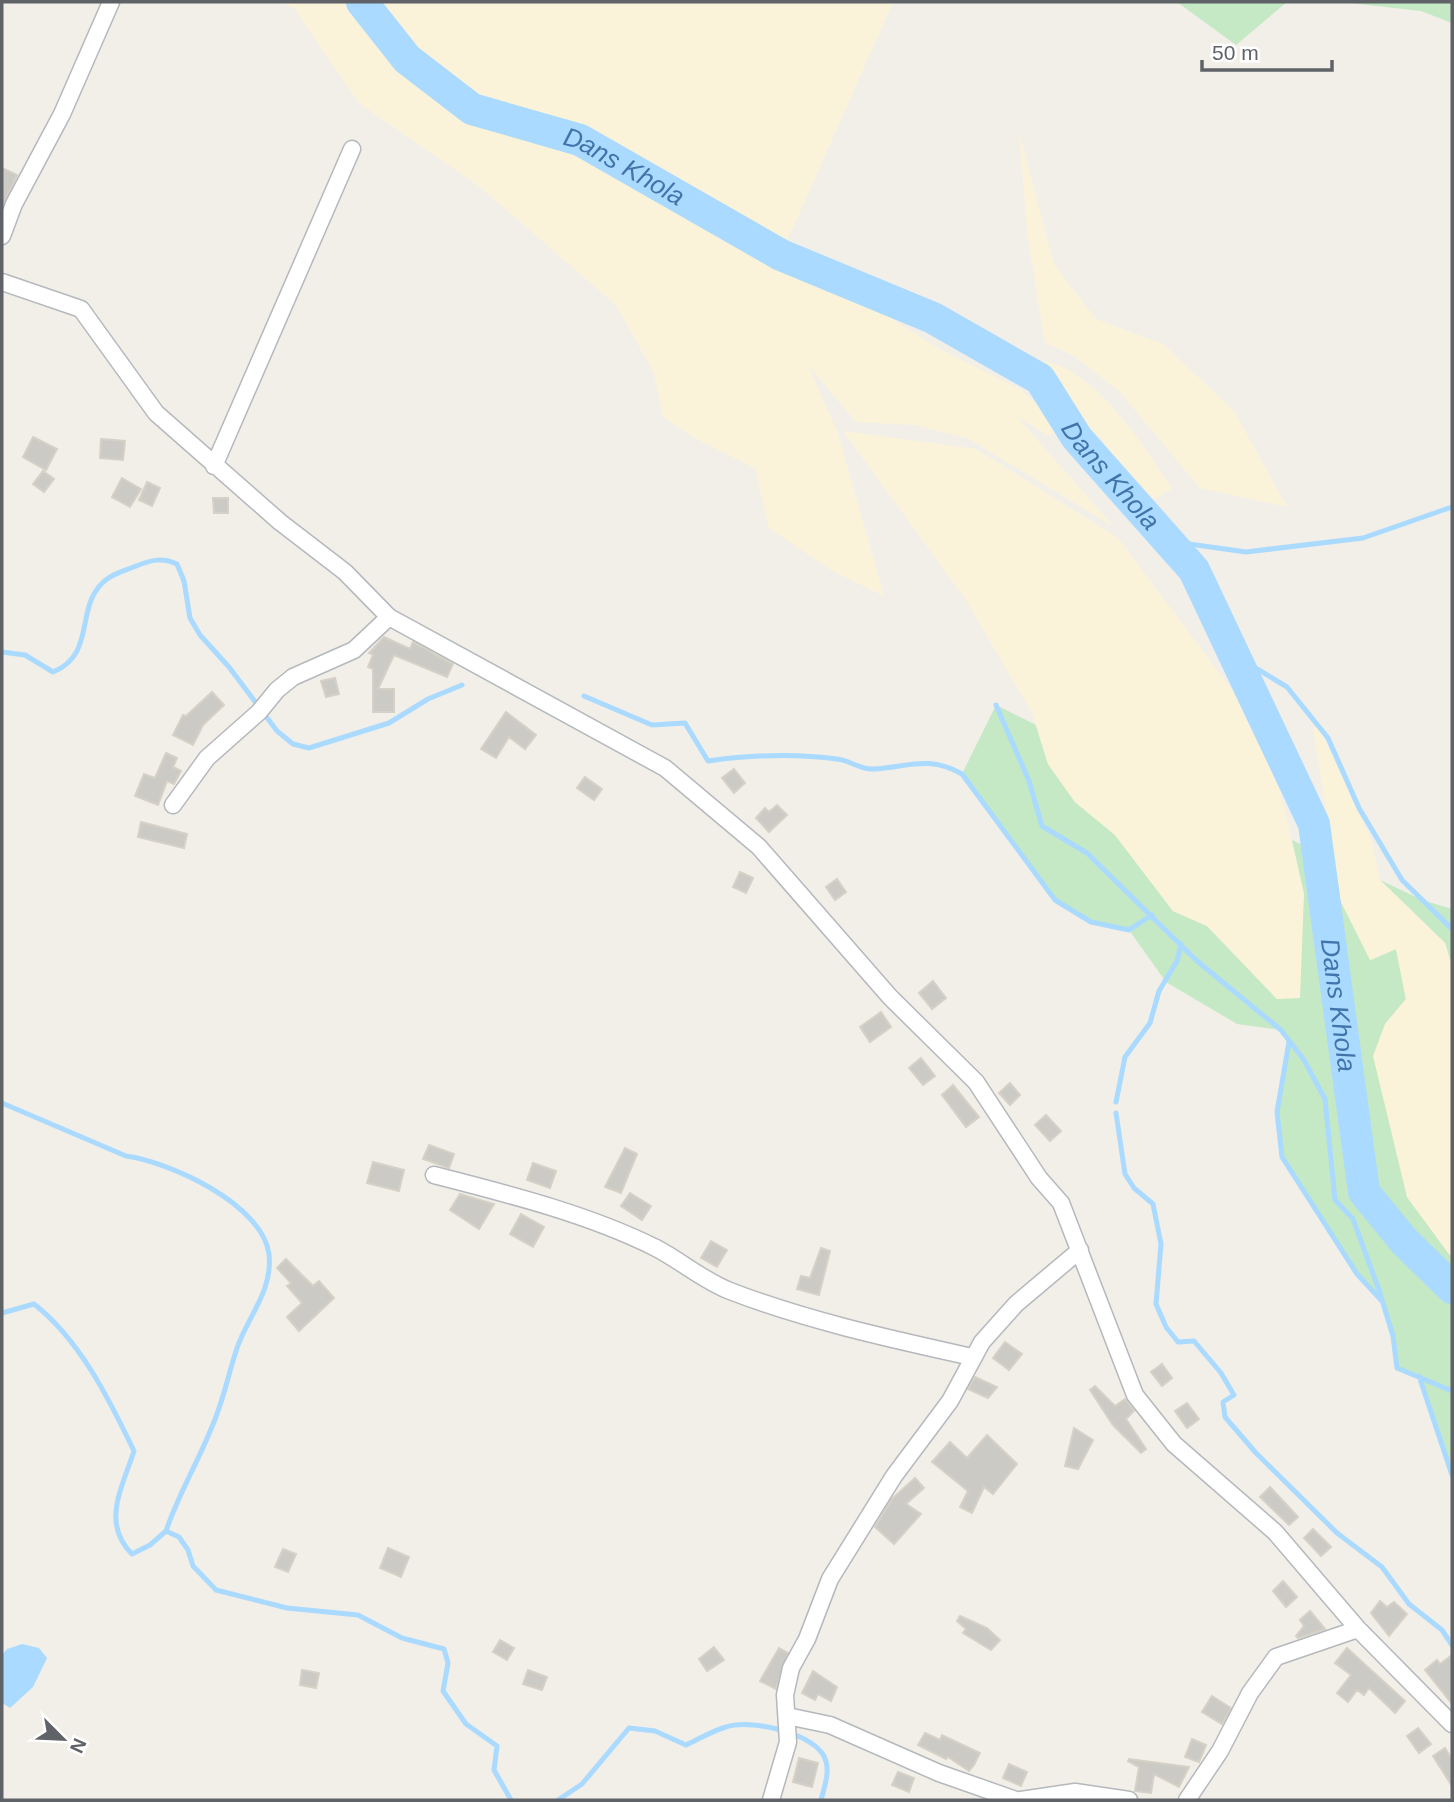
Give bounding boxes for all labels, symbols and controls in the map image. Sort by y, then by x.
scale bar [1202,28,1332,72]
text: 50 m [1212,41,1259,64]
water label: Dans Khola [560,121,690,212]
water label: Dans Khola [1055,415,1166,536]
water label: Dans Khola [1315,936,1363,1074]
north arrow [28,1704,98,1774]
text: N [66,1735,90,1756]

